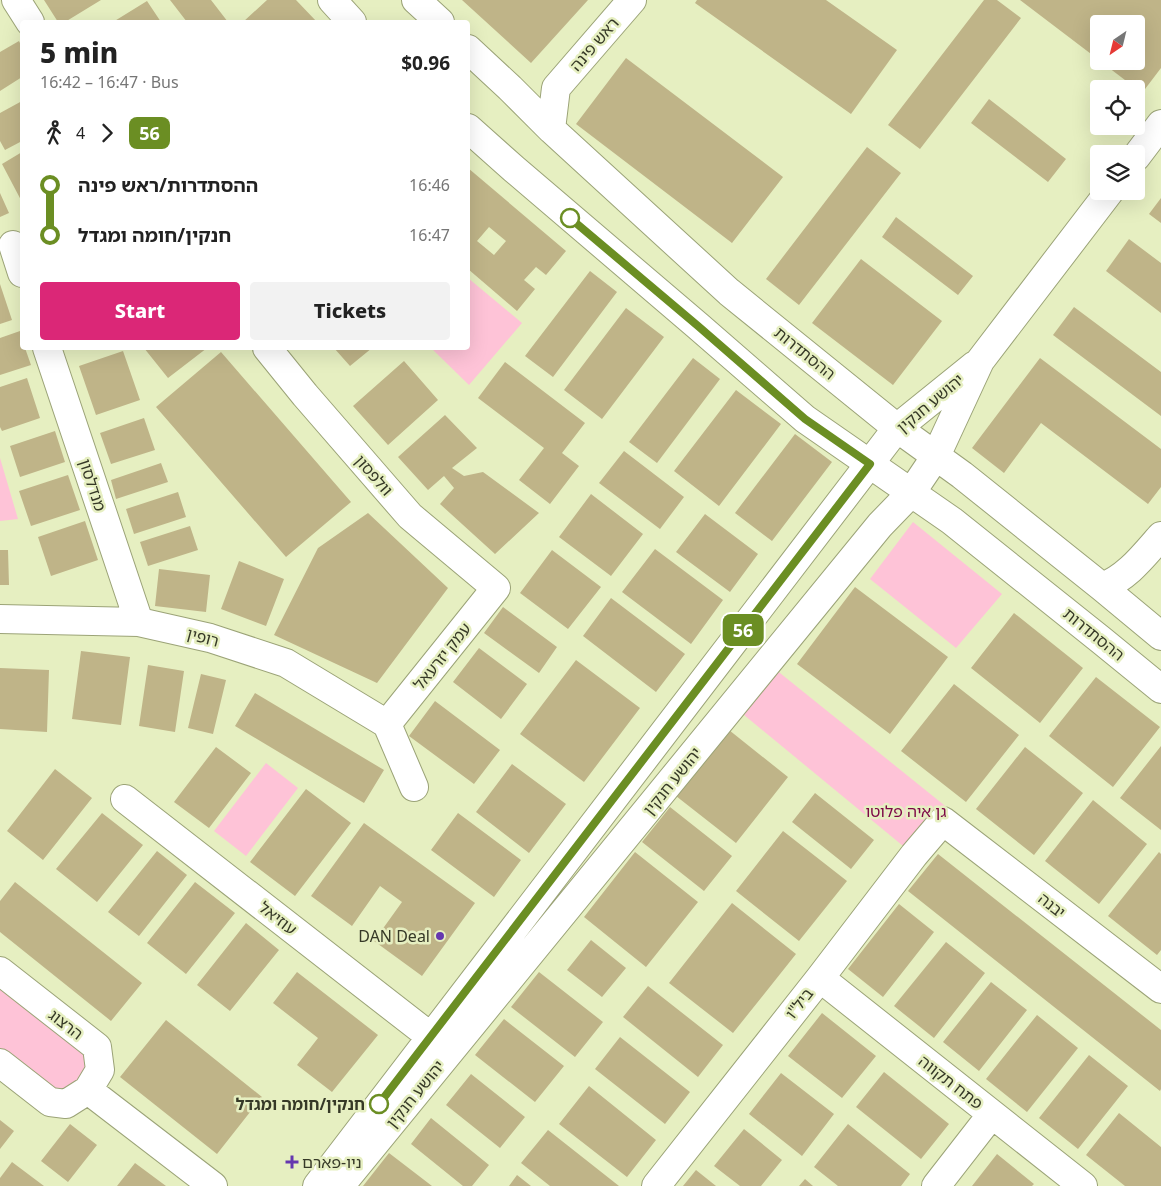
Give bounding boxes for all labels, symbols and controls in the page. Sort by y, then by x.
street label: ראש פינה [565,12,623,76]
north arrow [1090,15,1145,70]
map controls [1090,15,1145,200]
text: 5 min [40,33,118,71]
text: $0.96 [401,50,450,76]
text: 16:42 – 16:47 · Bus [40,71,179,93]
button: locate [1090,80,1145,135]
icon: walk [40,119,68,147]
icon: forward [93,119,121,147]
text: 56 [139,121,160,145]
text: 4 [76,122,85,144]
button: layers [1090,145,1145,200]
text: ההסתדרות/ראש פינה [78,172,258,198]
text: 16:46 [409,174,450,196]
unlabelled marker [560,208,580,228]
text: חנקין/חומה ומגדל [78,222,231,248]
text: 16:47 [409,224,450,246]
button: Start [40,282,240,340]
button: Tickets [250,282,450,340]
street label: ההסתדרות [770,322,840,384]
street label: יהושע חנקין [892,368,968,438]
street label: וולפסון [350,450,398,500]
street label: מנדלסון [74,456,112,514]
street label: ההסתדרות [1059,603,1129,665]
line badge: 56 [720,614,766,646]
street label: עמק יזרעאל [408,618,476,694]
text: 56 [733,618,753,642]
street label: רופין [184,622,222,652]
street label: יהושע חנקין [638,743,706,819]
park label: גן איה פלוטו [865,800,947,822]
street label: יבנה [1034,887,1070,923]
street label: עוזיאל [254,896,302,940]
place label: DAN Deal [358,925,430,947]
marker: DAN Deal [434,930,446,942]
street label: ביל"ו [780,983,818,1023]
street label: הרצוג [44,1004,88,1044]
street label: פתח תקווה [914,1050,988,1114]
street label: יהושע חנקין [381,1056,449,1132]
place label: חנקין/חומה ומגדל [236,1093,365,1115]
marker: חנקין/חומה ומגדל [369,1094,389,1114]
place label: ניו-פארם [302,1151,362,1173]
marker: ניו-פארם [286,1156,298,1168]

